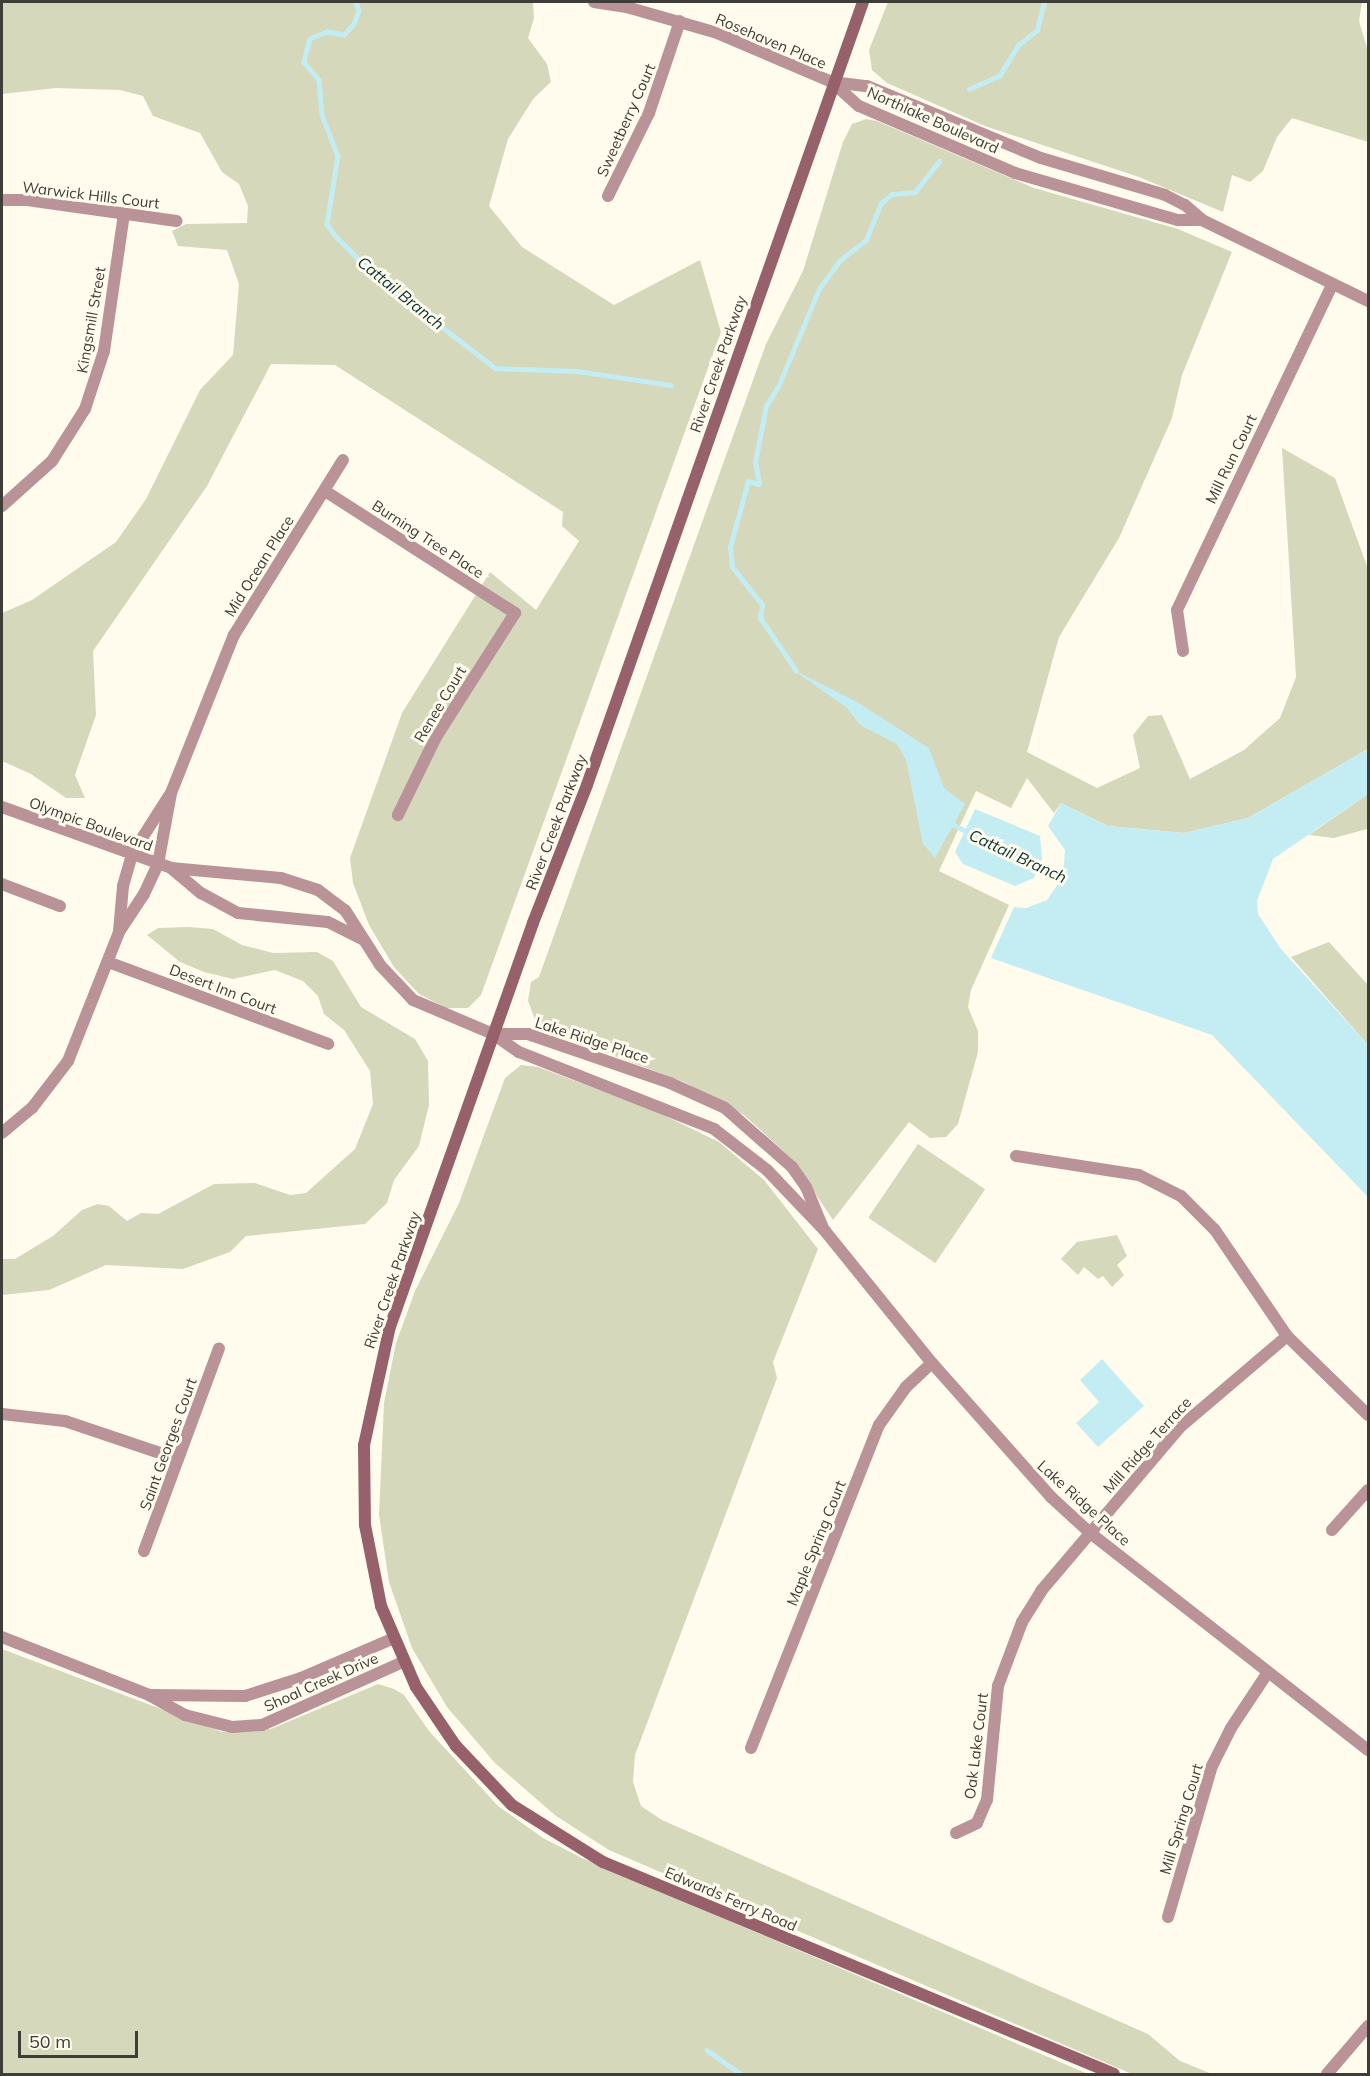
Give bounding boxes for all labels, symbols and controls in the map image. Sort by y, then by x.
street label: Rosehaven Place [713,10,829,72]
street label: Sweetberry Court [593,61,659,179]
street label: Northlake Boulevard [864,83,1002,157]
street label: Warwick Hills Court [21,178,161,212]
water label: Cattail Branch [354,252,448,334]
street label: Kingsmill Street [73,265,109,375]
street label: River Creek Parkway [686,293,750,435]
street label: Mill Run Court [1202,411,1260,507]
street label: Burning Tree Place [369,496,487,582]
street label: Mid Ocean Place [221,512,297,620]
street label: Renee Court [410,663,470,745]
street label: River Creek Parkway [522,752,590,892]
street label: Olympic Boulevard [27,793,155,855]
water label: Cattail Branch [966,825,1070,887]
street label: Desert Inn Court [167,960,279,1018]
street label: Lake Ridge Place [533,1013,651,1067]
street label: River Creek Parkway [360,1209,424,1351]
street label: Saint Georges Court [136,1375,200,1513]
street label: Mill Ridge Terrace [1099,1393,1195,1497]
street label: Lake Ridge Place [1034,1457,1134,1549]
street label: Maple Spring Court [783,1478,849,1608]
street label: Shoal Creek Drive [261,1649,381,1715]
street label: Oak Lake Court [961,1692,991,1800]
street label: Mill Spring Court [1156,1762,1206,1876]
street label: Edwards Ferry Road [662,1863,800,1935]
scale bar [21,2019,141,2057]
text: 50 m [29,2030,71,2053]

